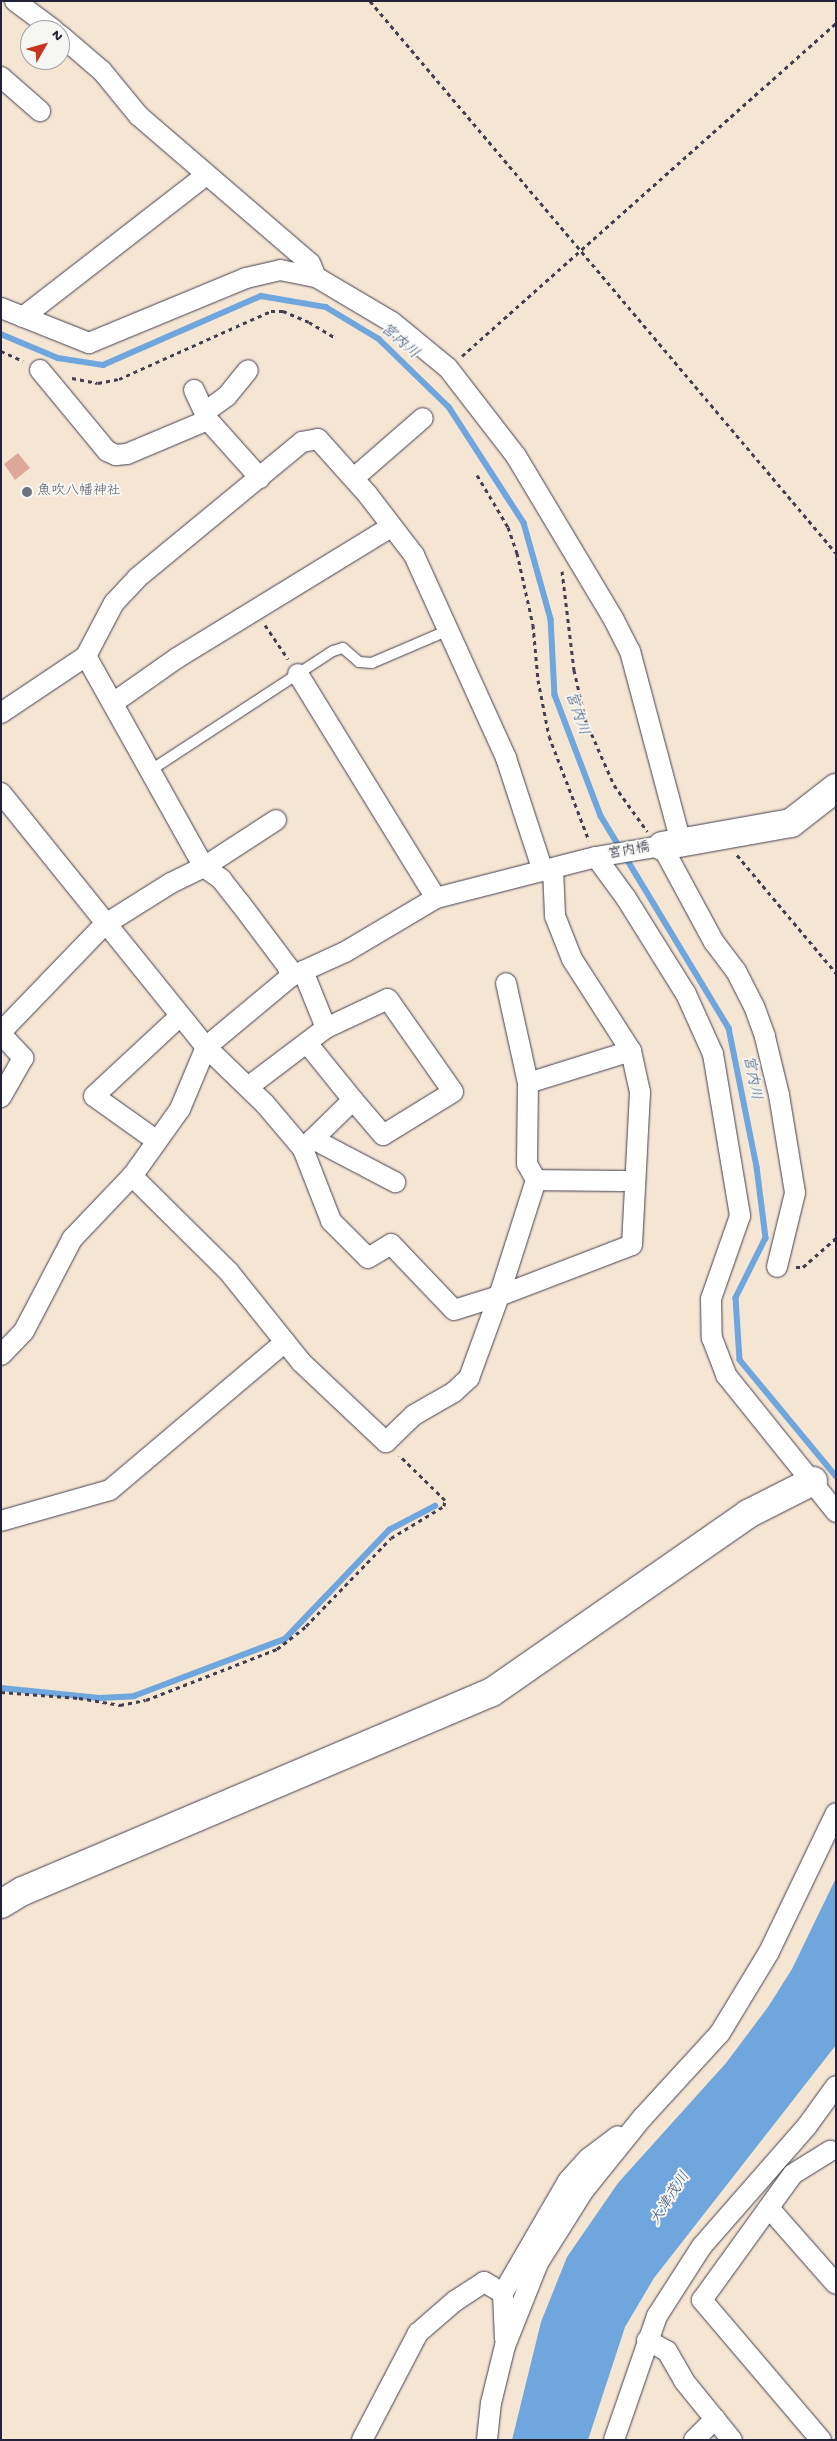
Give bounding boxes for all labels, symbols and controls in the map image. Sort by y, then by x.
north arrow [20,20,70,70]
text: N [47,27,66,45]
water label: 宮内川 [376,320,422,364]
place label: 魚吹八幡神社 [37,484,121,500]
marker: 魚吹八幡神社 [21,486,33,498]
water label: 宮内川 [560,690,592,738]
street label: 宮内橋 [607,840,651,864]
water label: 宮内川 [738,1054,764,1102]
water label: 大津茂川 [647,2169,695,2229]

